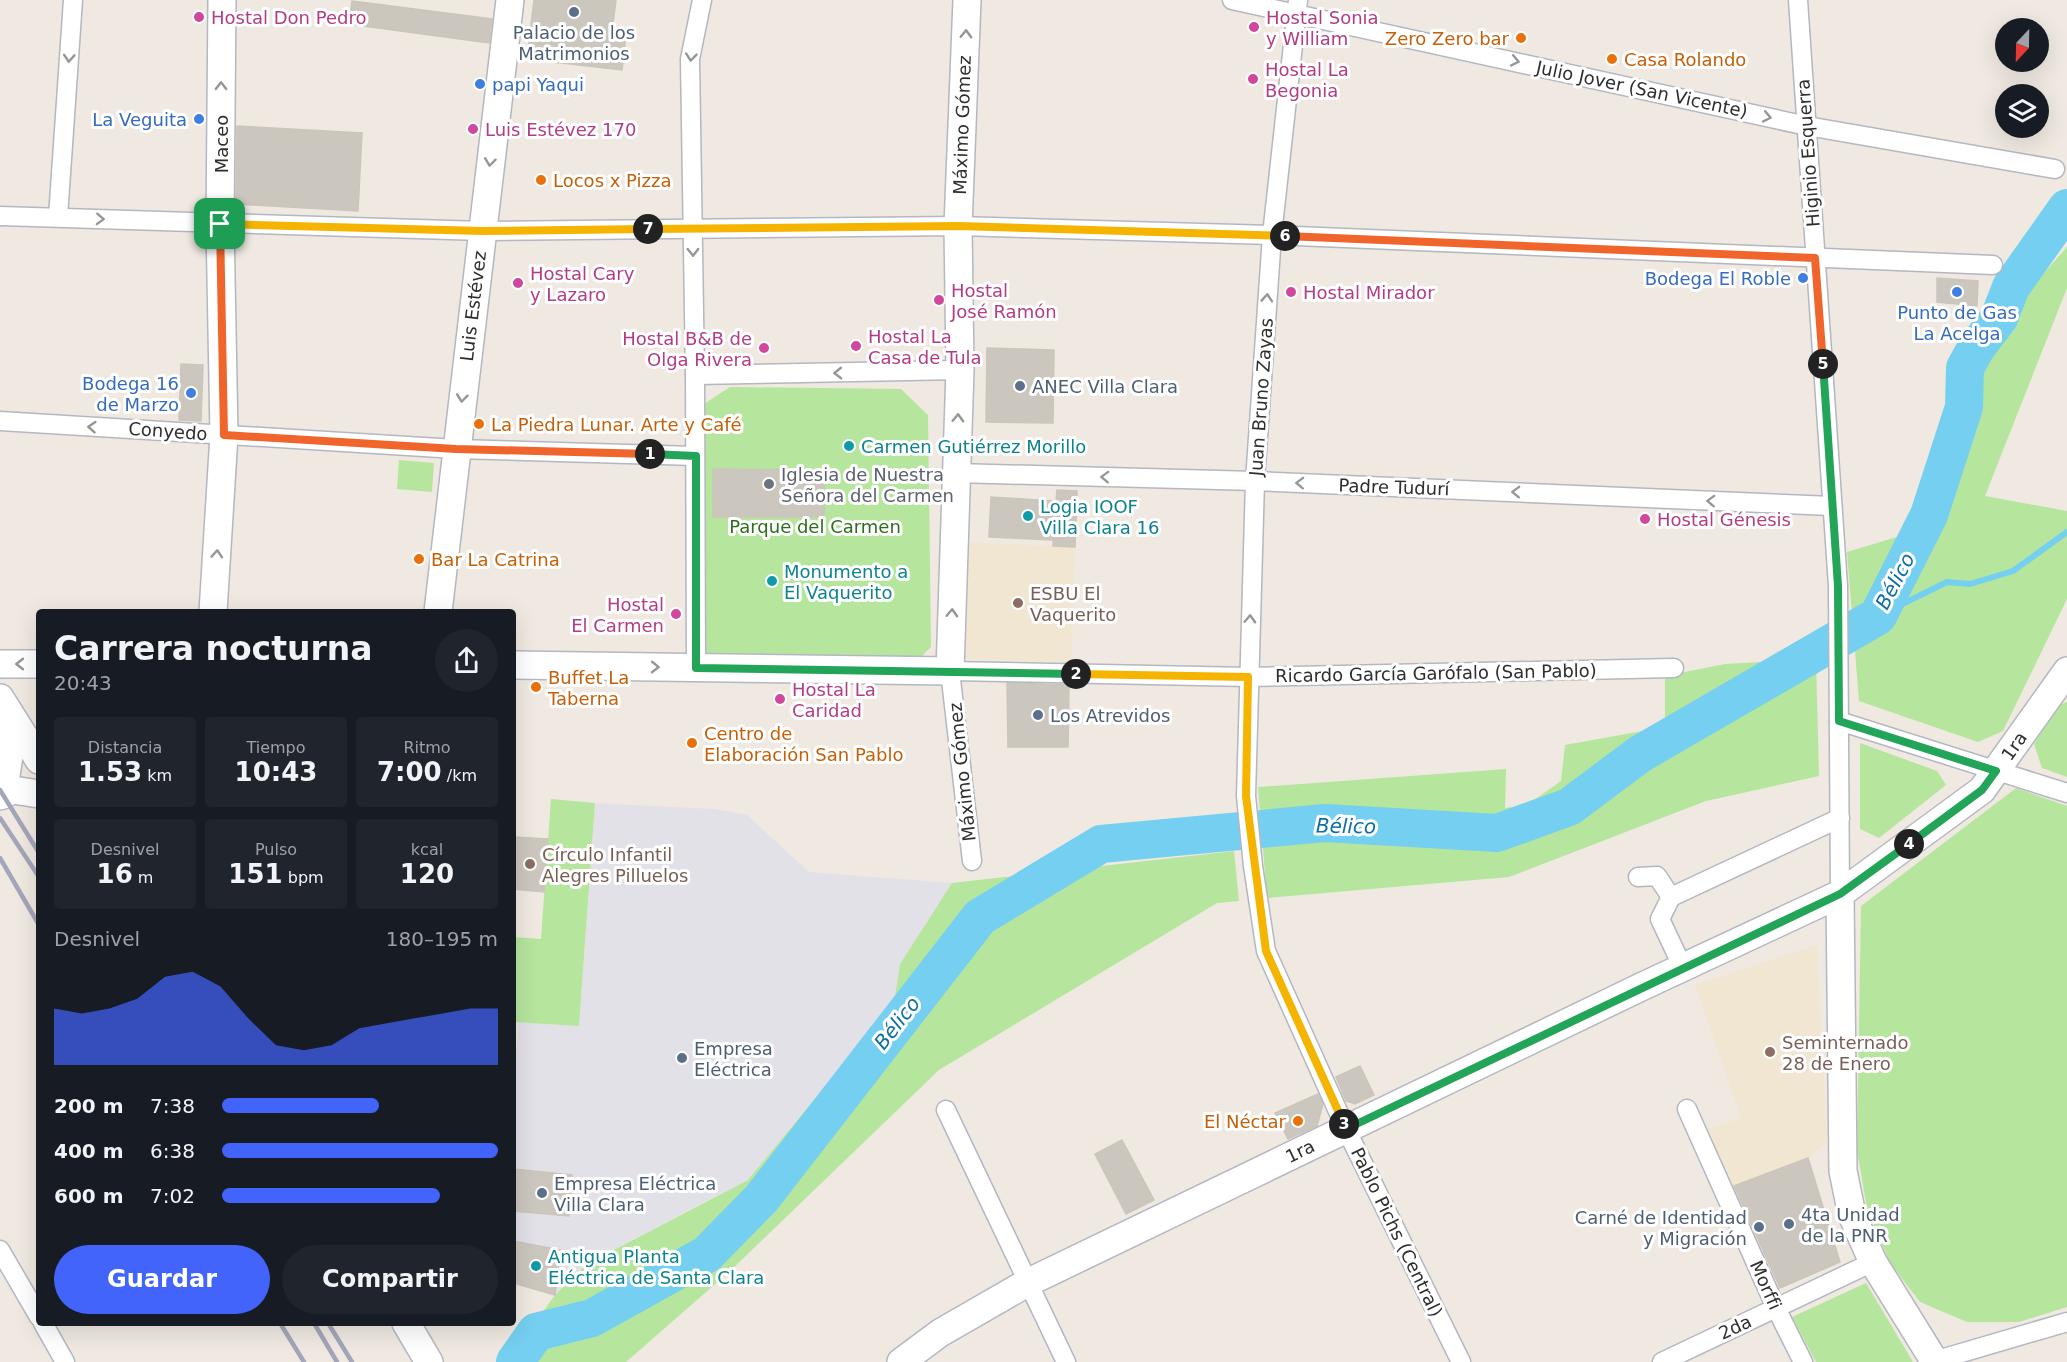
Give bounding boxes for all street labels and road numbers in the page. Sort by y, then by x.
street label: Máximo Gómez [949,55,975,195]
street label: Julio Jover (San Vicente) [1533,56,1750,122]
street label: Higinio Esquerra [1792,78,1824,228]
street label: Maceo [211,115,232,173]
street label: Luis Estévez [456,249,490,363]
street label: Juan Bruno Zayas [1245,317,1277,478]
street label: Conyedo [128,418,208,444]
street label: Padre Tudurí [1338,475,1451,499]
street label: Ricardo García Garófalo (San Pablo) [1275,660,1597,686]
street label: Máximo Gómez [944,702,980,842]
street label: 1ra [1997,728,2031,764]
street label: 1ra [1282,1135,1318,1167]
street label: Pablo Pichs (Central) [1347,1144,1447,1320]
street label: Morffi [1746,1257,1786,1313]
street label: 2da [1715,1310,1755,1344]

